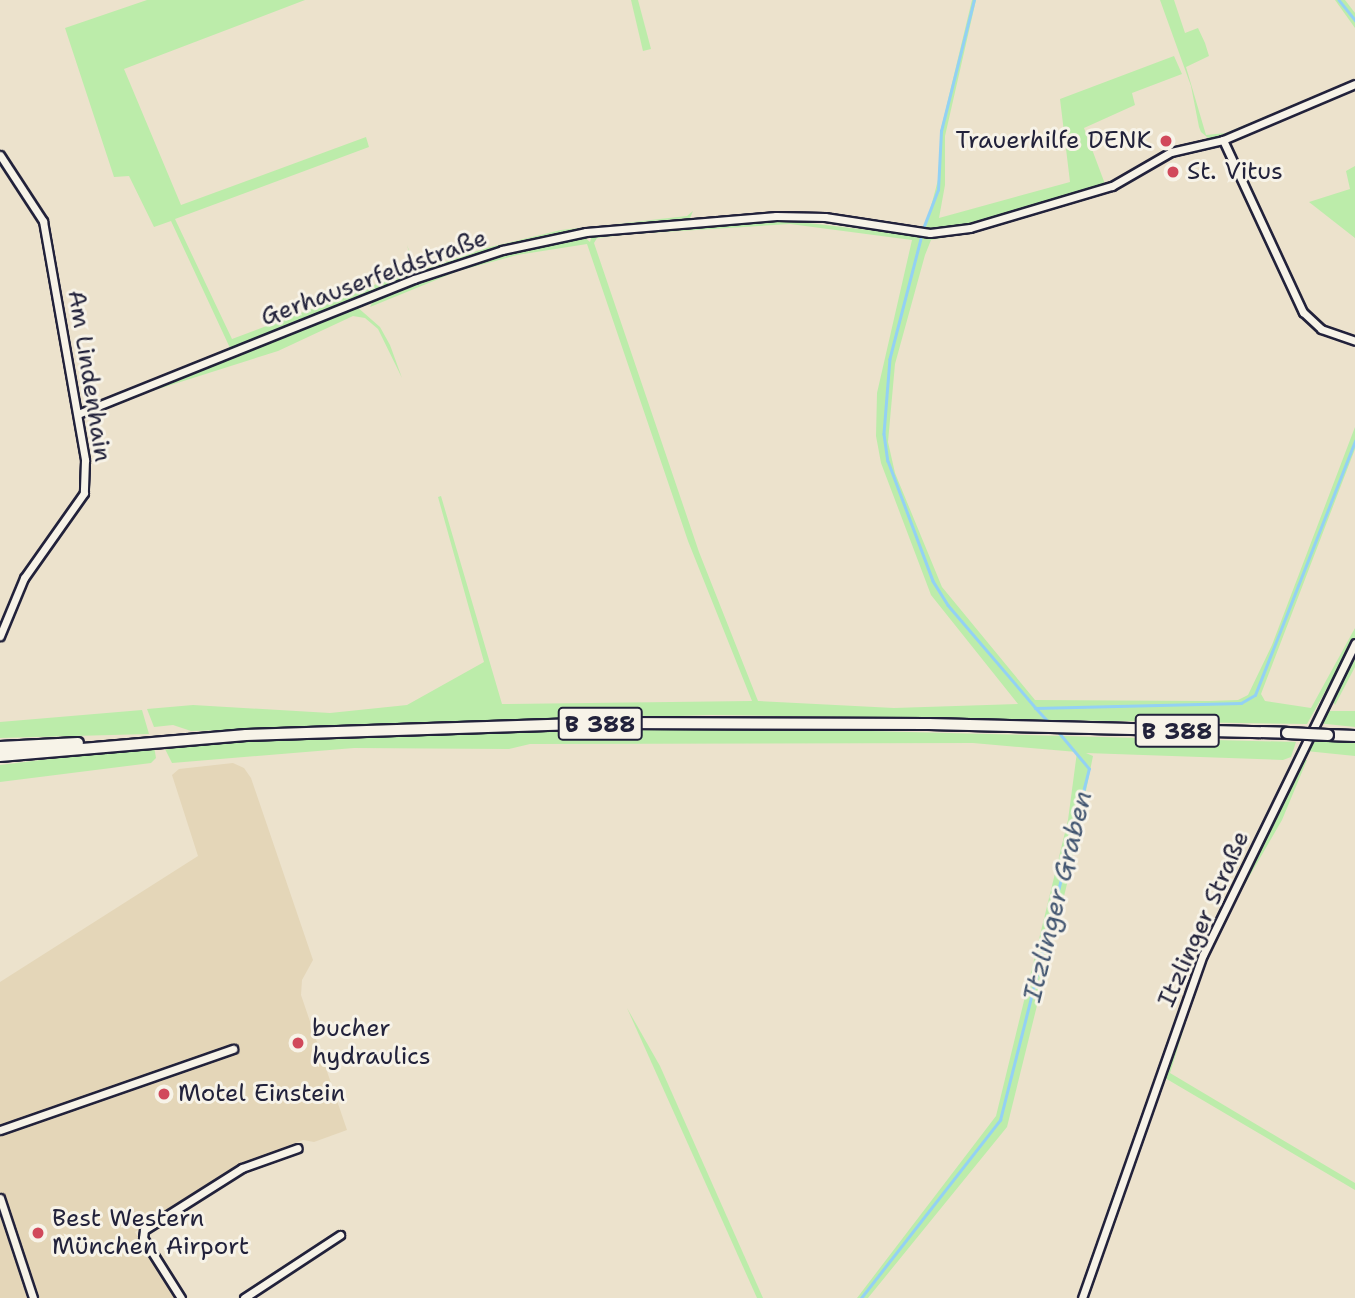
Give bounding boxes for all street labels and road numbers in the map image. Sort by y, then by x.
street label: Gerhauserfeldstraße [257,224,491,332]
street label: Am Lindenhain [61,288,117,464]
road number: B 388 [556,704,644,744]
road number: B 388 [1133,712,1221,750]
street label: Itzlinger Straße [1152,827,1256,1011]

